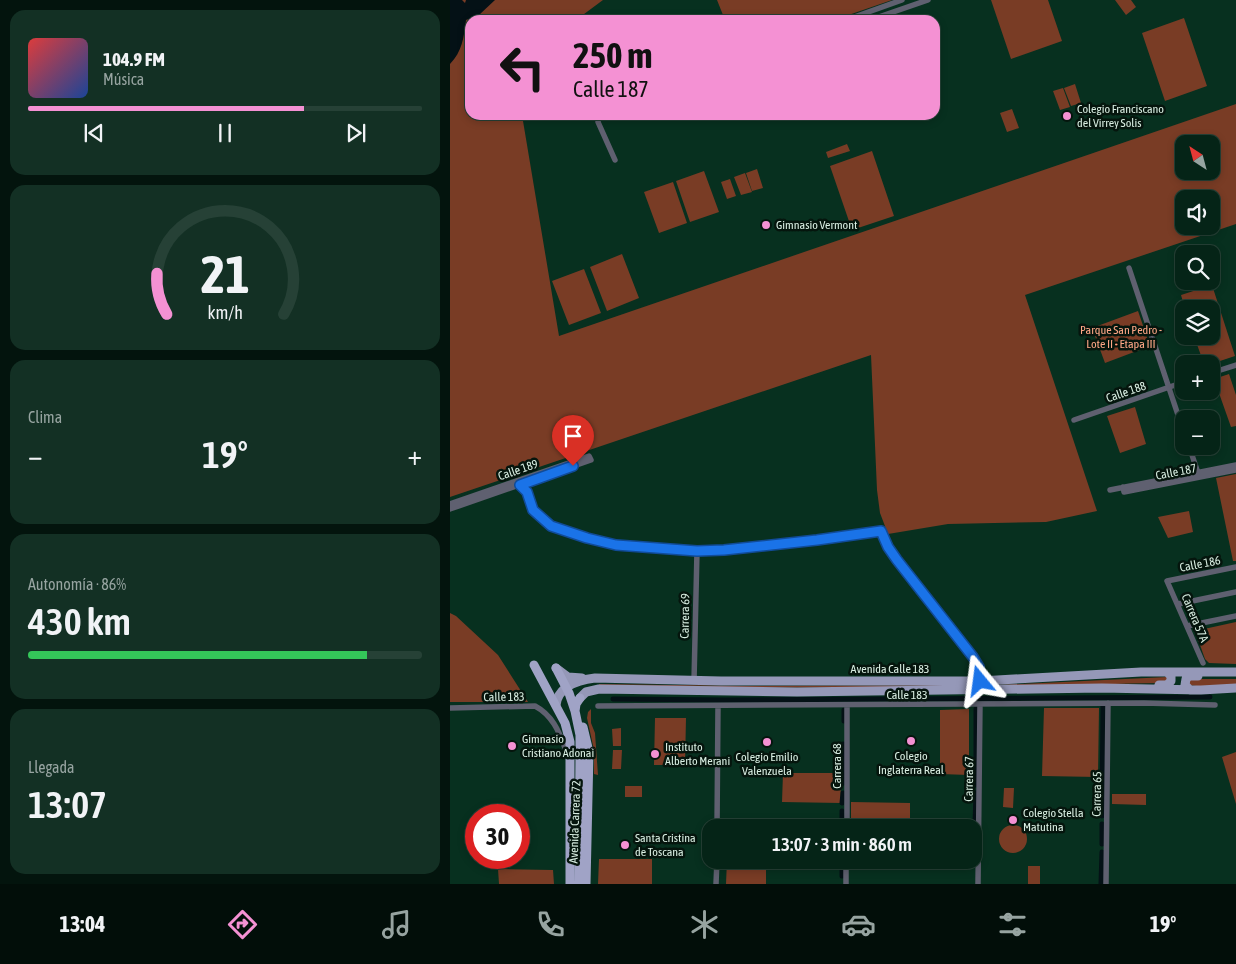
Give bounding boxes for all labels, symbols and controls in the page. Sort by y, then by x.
icon: left [490,35,555,100]
text: 250 m [573,35,652,75]
text: 104.9 FM [103,48,165,70]
text: Música [103,70,144,88]
text: Calle 187 [573,76,649,102]
place label: Colegio Franciscano del Virrey Solis [1077,102,1164,130]
marker: Colegio Franciscano del Virrey Solis [1061,110,1073,122]
icon: previous [80,119,108,147]
icon: pause [211,119,239,147]
icon: next [342,119,370,147]
north arrow [1175,135,1220,180]
map controls [1175,135,1220,455]
button: sound [1175,190,1220,235]
place label: Gimnasio Vermont [776,218,858,232]
marker: Gimnasio Vermont [760,219,772,231]
text: 21 [201,244,249,304]
button: search [1175,245,1220,290]
button: layers [1175,300,1220,345]
text: km/h [207,302,243,323]
park label: Parque San Pedro - Lote II - Etapa III [1080,323,1162,351]
button: + [1175,355,1220,400]
street label: Calle 188 [1104,379,1148,405]
text: Clima [28,408,62,426]
button: − [1175,410,1220,455]
pin [552,415,594,466]
icon: arrive [559,422,587,450]
text: 19° [202,433,248,476]
text: − [28,439,43,471]
text: + [407,439,422,471]
street label: Calle 189 [496,457,540,483]
street label: Calle 187 [1154,461,1198,483]
street label: Calle 186 [1178,553,1222,575]
text: Autonomía · 86% [28,575,126,593]
street label: Carrera 57A [1179,592,1211,644]
street label: Carrera 69 [678,593,692,639]
text: 430 km [28,600,131,643]
position arrow [953,654,1005,706]
street label: Avenida Calle 183 [851,662,929,676]
street label: Calle 183 [886,688,928,702]
street label: Calle 183 [483,690,525,704]
place label: Gimnasio Cristiano Adonai [522,732,594,760]
marker: Colegio Inglaterra Real [905,735,917,747]
marker: Colegio Emilio Valenzuela [761,736,773,748]
marker: Gimnasio Cristiano Adonai [506,740,518,752]
place label: Instituto Alberto Merani [665,740,730,768]
street label: Carrera 68 [830,743,844,789]
marker: Instituto Alberto Merani [649,748,661,760]
place label: Colegio Inglaterra Real [878,749,945,777]
place label: Colegio Emilio Valenzuela [736,750,799,778]
street label: Carrera 67 [962,756,976,802]
text: Llegada [28,758,75,776]
street label: Carrera 65 [1090,771,1104,817]
street label: Avenida Carrera 72 [567,780,583,864]
text: 13:07 [28,783,107,826]
speed limit sign: 30 [465,804,530,869]
place label: Colegio Stella Matutina [1023,806,1084,834]
marker: Colegio Stella Matutina [1007,814,1019,826]
place label: Santa Cristina de Toscana [635,831,696,859]
text: 13:07 · 3 min · 860 m [772,833,912,855]
marker: Santa Cristina de Toscana [619,839,631,851]
icon: directions [225,907,260,942]
icon: music [379,907,414,942]
icon: phone [533,907,568,942]
icon: climate [687,907,722,942]
icon: car [841,907,876,942]
icon: filters [995,907,1030,942]
text: 13:04 [60,911,105,937]
text: 19° [1150,911,1176,937]

